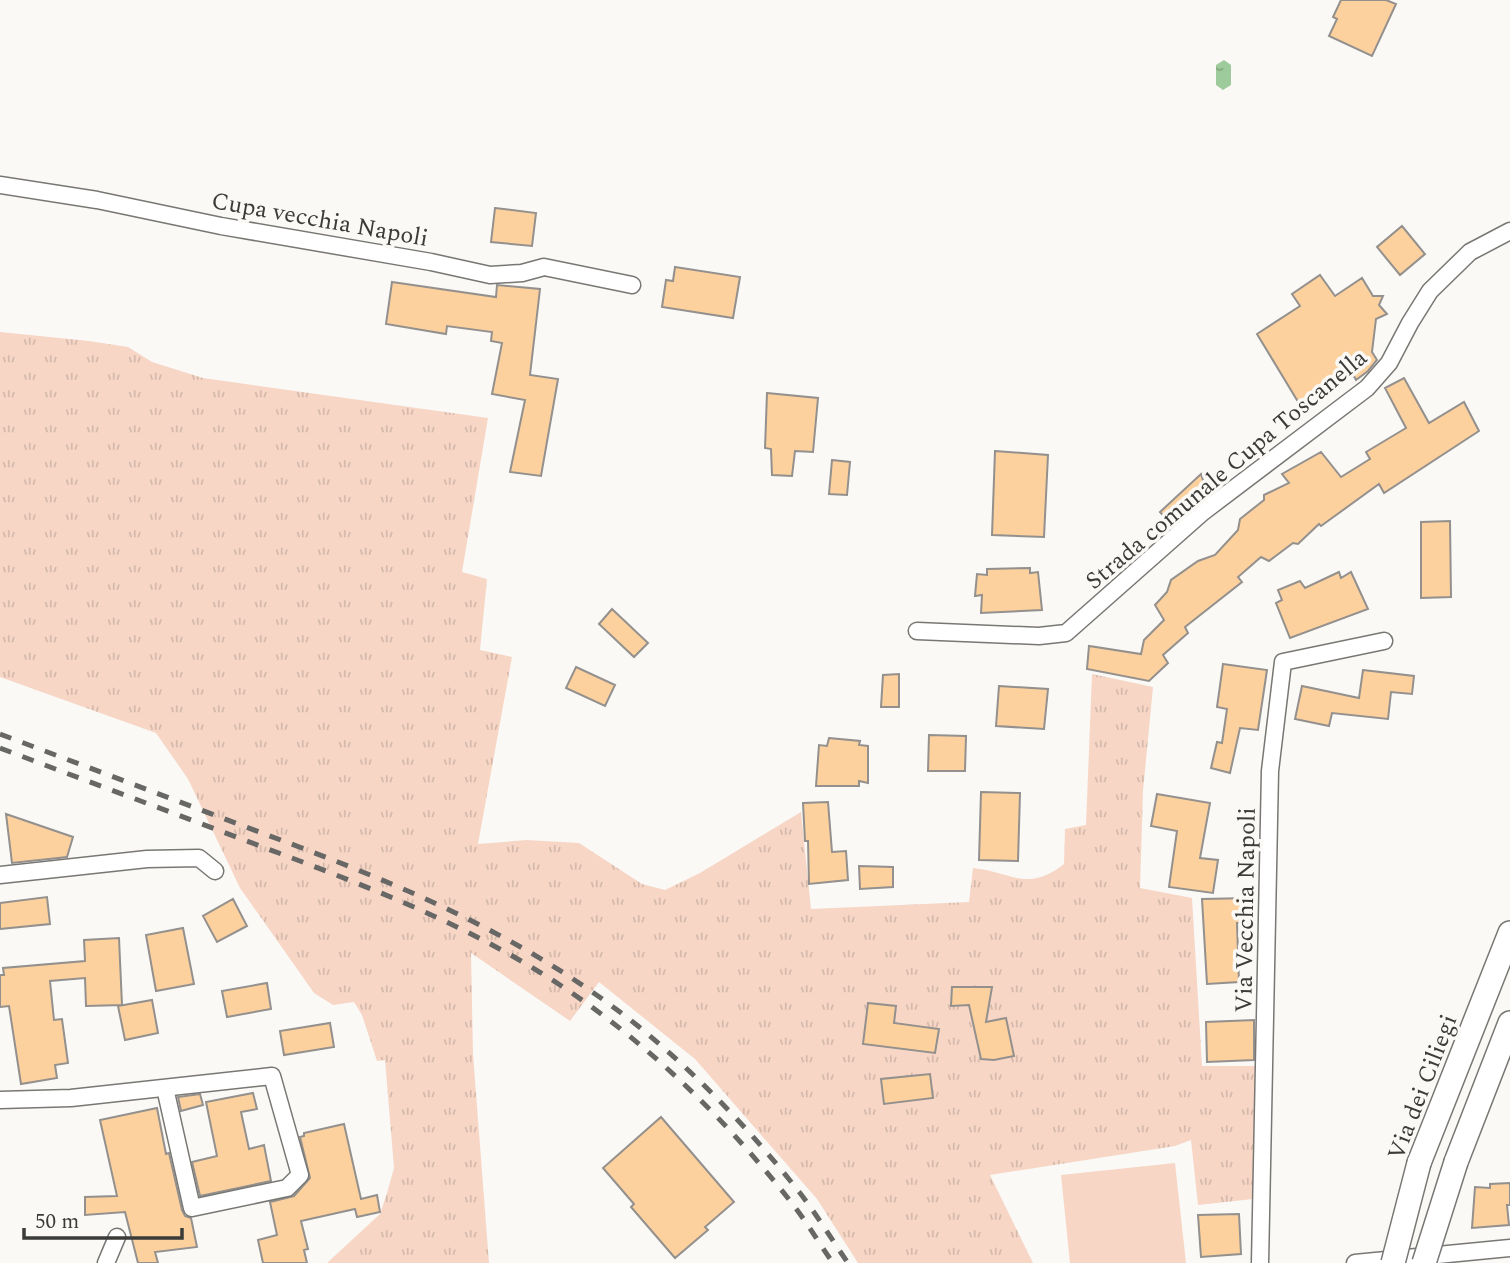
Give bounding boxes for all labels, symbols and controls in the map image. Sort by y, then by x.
street label: Cupa vecchia Napoli [209,183,431,257]
street label: Strada comunale Cupa Toscanella [1078,341,1376,599]
street label: Via Vecchia Napoli [1226,807,1266,1013]
street label: Via dei Ciliegi [1379,1009,1467,1165]
scale bar [24,1196,182,1240]
text: 50 m [35,1206,79,1238]

